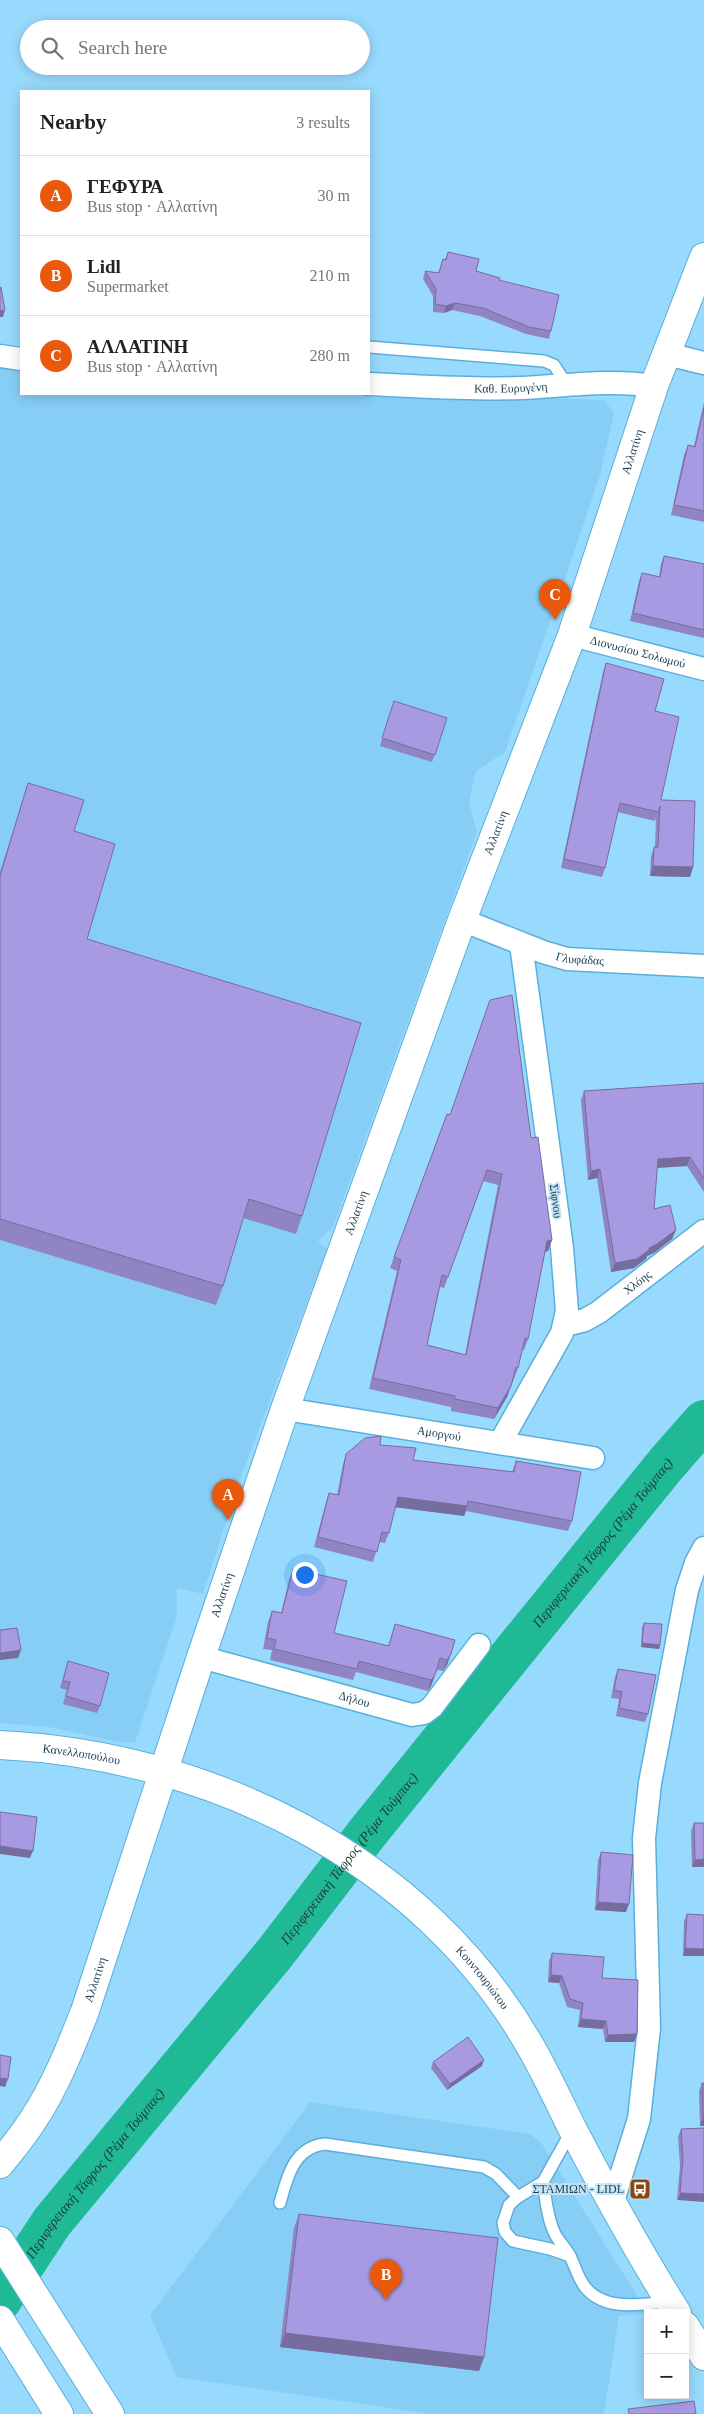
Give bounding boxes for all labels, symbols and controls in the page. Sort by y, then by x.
search box [20,20,370,75]
icon: search [38,34,66,62]
text: Search here [78,37,167,58]
text: Nearby [40,110,107,134]
text: 3 results [296,114,350,131]
text: ΓΕΦΥΡΑ [87,176,164,197]
text: A [50,187,62,204]
text: 30 m [318,187,350,204]
text: Bus stop · Αλλατίνη [87,198,218,215]
text: Lidl [87,256,121,277]
text: B [51,267,61,284]
text: 210 m [310,267,350,284]
text: Supermarket [87,278,169,295]
text: ΑΛΛΑΤΙΝΗ [87,336,188,357]
text: C [50,347,62,364]
text: 280 m [310,347,350,364]
text: Bus stop · Αλλατίνη [87,358,218,375]
street label: Καθ. Ευρυγένη [474,379,548,396]
street label: Αλλατίνη [618,427,646,476]
pin: C [539,579,571,620]
street label: Διονυσίου Σολωμού [589,633,687,671]
street label: Αλλατίνη [481,809,511,857]
street label: Γλυφάδας [554,949,605,968]
street label: Σίφνου [547,1183,565,1219]
street label: Αλλατίνη [342,1189,370,1237]
street label: Χλόης [620,1267,654,1298]
street label: Αμοργού [416,1423,462,1444]
water label: Περιφερειακή Τάφρος (Ρέμα Τούμπας) [529,1455,677,1631]
pin: A [212,1479,244,1520]
your location [292,1562,318,1588]
street label: Αλλατίνη [208,1571,236,1619]
street label: Δήλου [337,1688,372,1710]
street label: Κανελλοπούλου [42,1741,122,1768]
water label: Περιφερειακή Τάφρος (Ρέμα Τούμπας) [277,1770,422,1948]
street label: Κουντουριώτου [453,1943,512,2012]
street label: Αλλατίνη [81,1955,109,2004]
water label: Περιφερειακή Τάφρος (Ρέμα Τούμπας) [22,2086,168,2262]
bus stop icon: ΣΤΑΜΙΩΝ - LIDL [628,2177,652,2201]
place label: ΣΤΑΜΙΩΝ - LIDL [532,2182,624,2196]
pin: B [370,2259,402,2300]
map controls [644,2309,689,2399]
button: + [644,2309,689,2354]
button: − [644,2354,689,2399]

